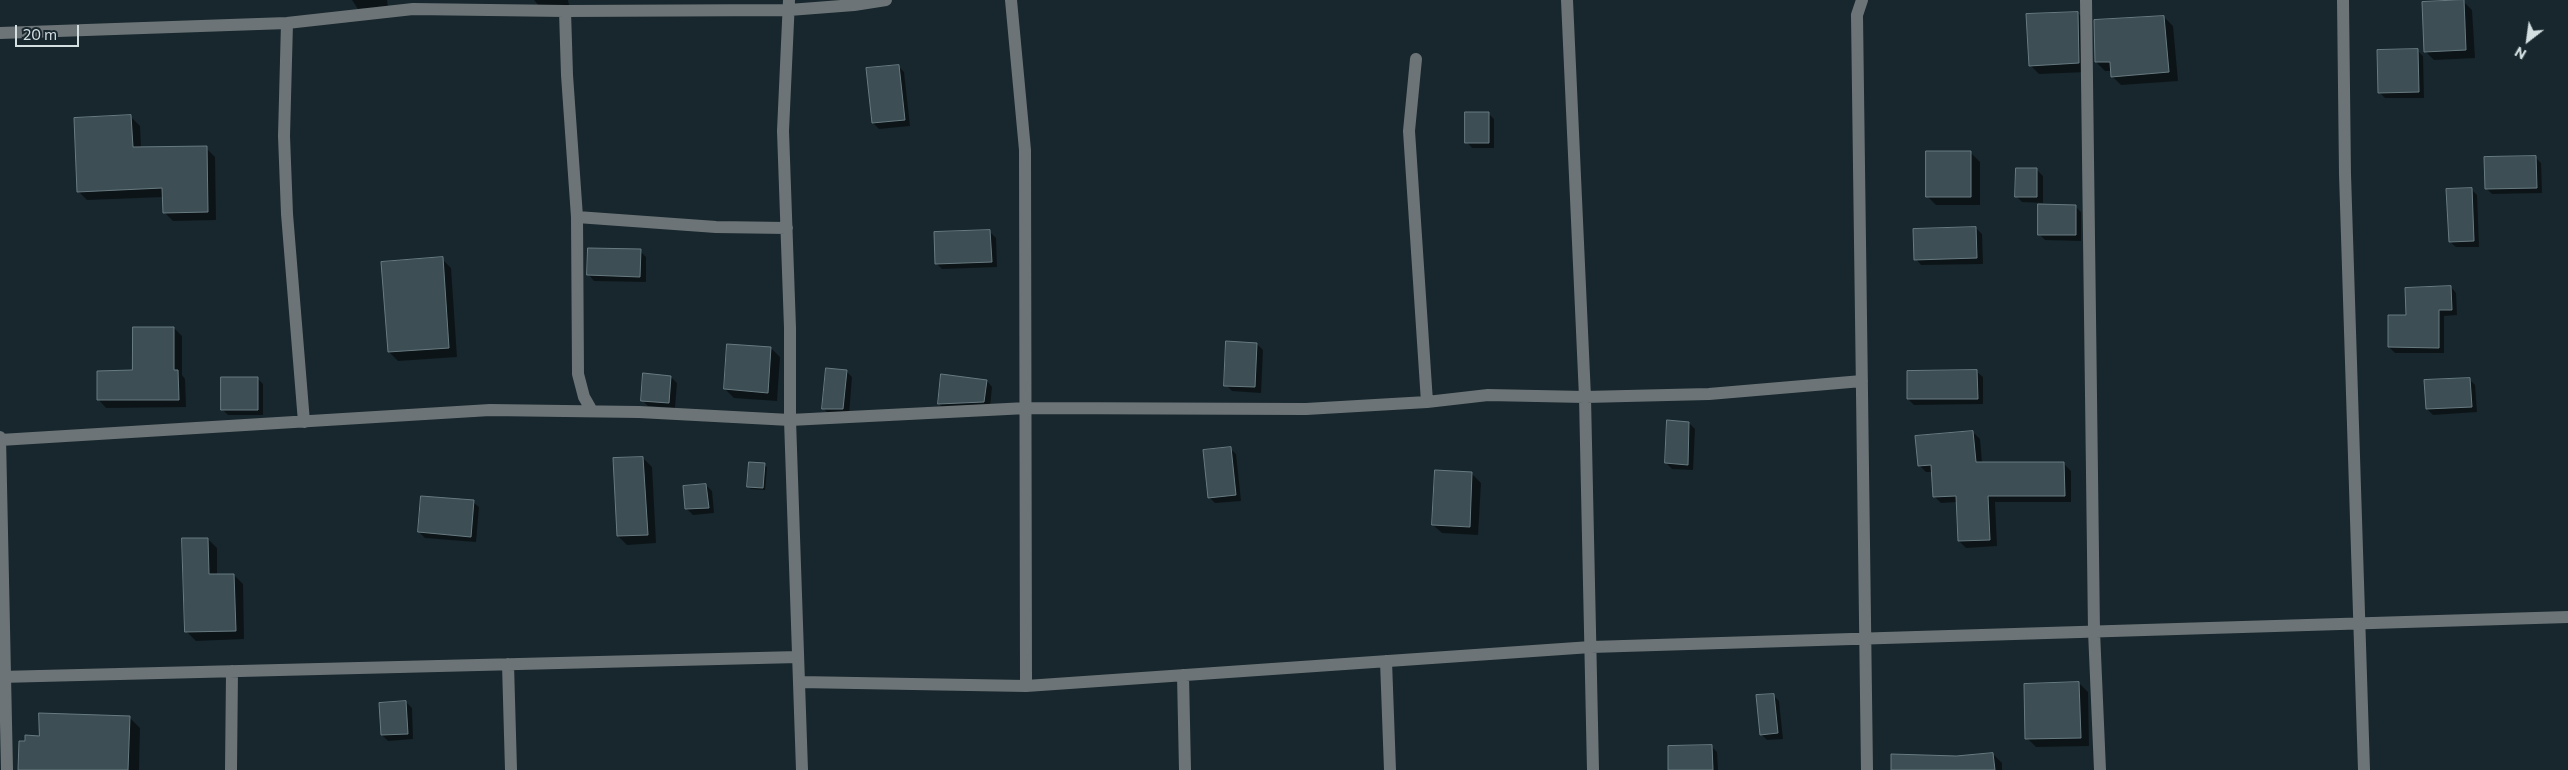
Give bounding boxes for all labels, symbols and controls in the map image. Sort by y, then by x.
scale bar [18,15,81,47]
north arrow [2503,15,2553,65]
text: 20 m [23,25,57,43]
text: N [2511,43,2529,63]

